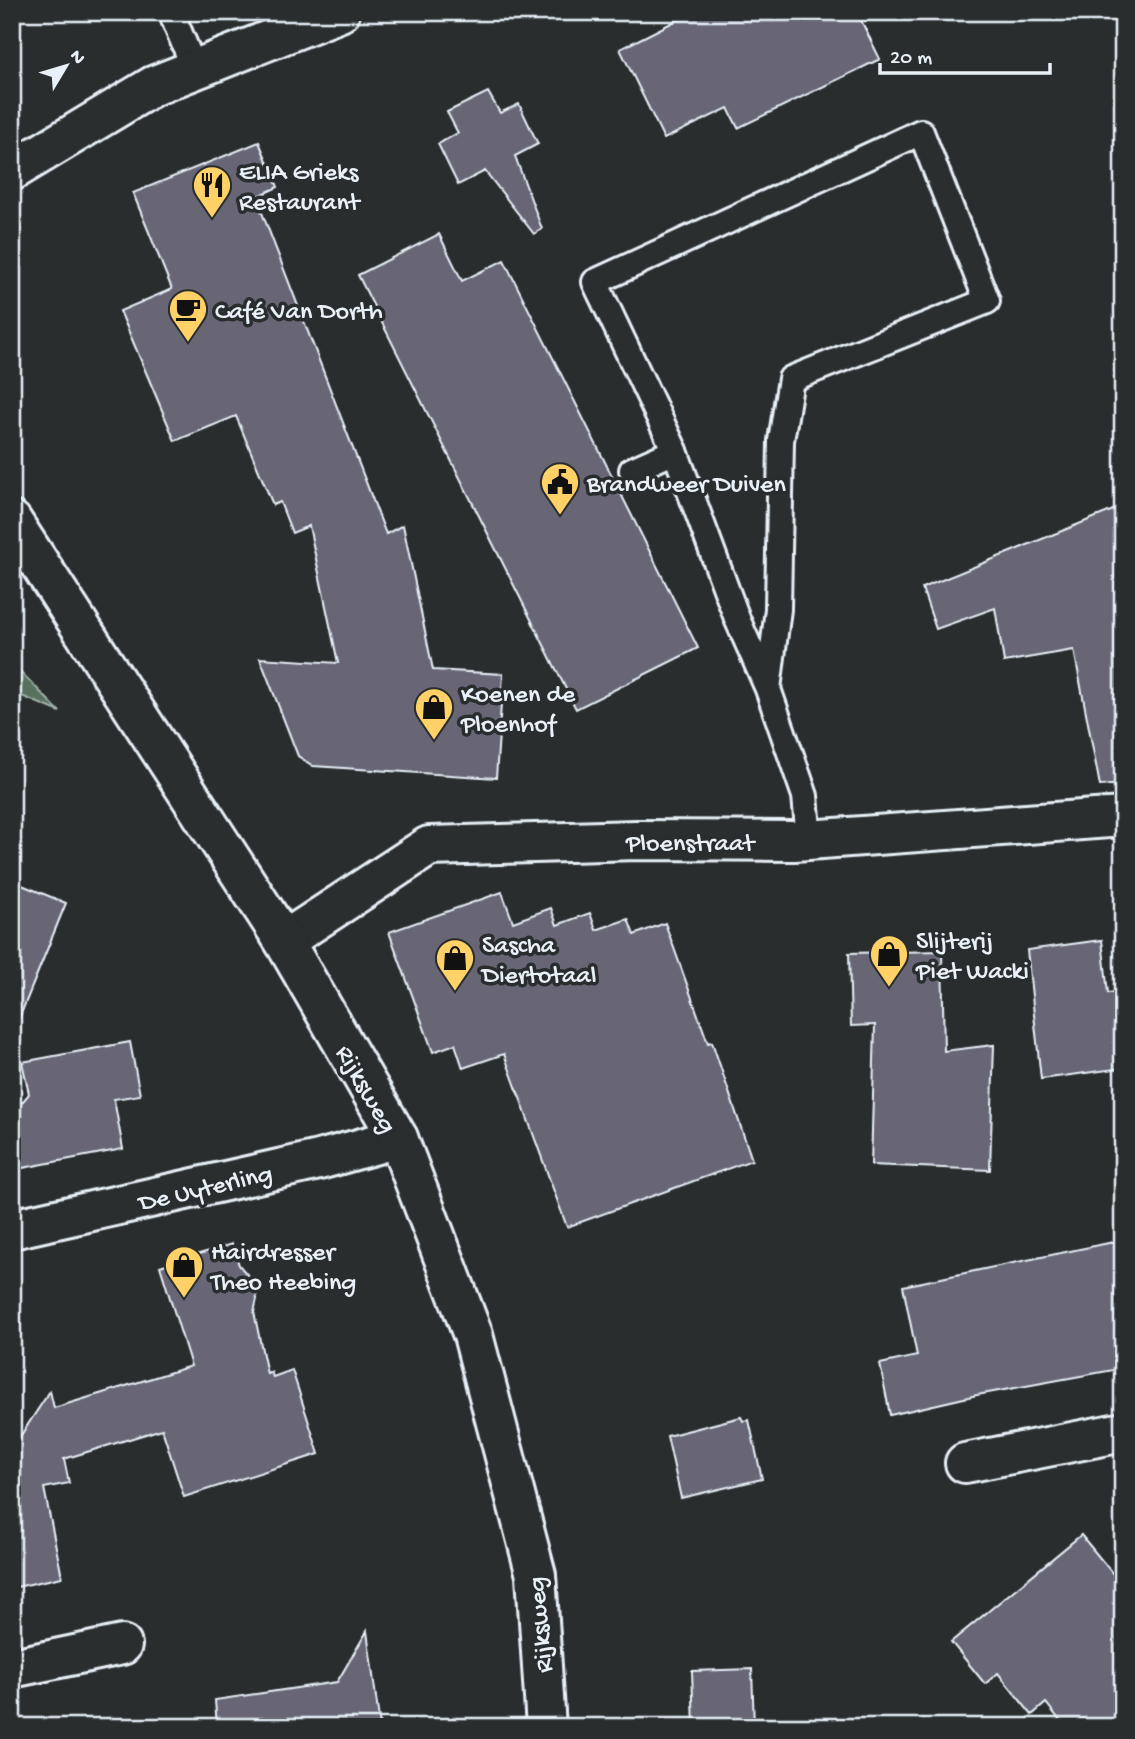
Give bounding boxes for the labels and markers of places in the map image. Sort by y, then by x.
place label: ELIA Grieks Restaurant [239,159,362,220]
restaurant icon: ELIA Grieks Restaurant [191,164,233,219]
cafe icon: Café Van Dorth [167,288,209,343]
place label: Café Van Dorth [215,298,383,329]
public building icon: Brandweer Duiven [539,461,581,516]
place label: Brandweer Duiven [586,471,787,502]
place label: Koenen de Ploenhof [460,681,576,742]
shop icon: Koenen de Ploenhof [413,686,455,741]
place label: Slijterij Piet Wacki [915,928,1029,989]
place label: Sascha Diertotaal [480,932,597,993]
shop icon: Slijterij Piet Wacki [868,933,910,988]
shop icon: Sascha Diertotaal [434,937,476,992]
place label: Hairdresser Theo Heebing [209,1239,356,1300]
shop icon: Hairdresser Theo Heebing [163,1244,205,1299]

